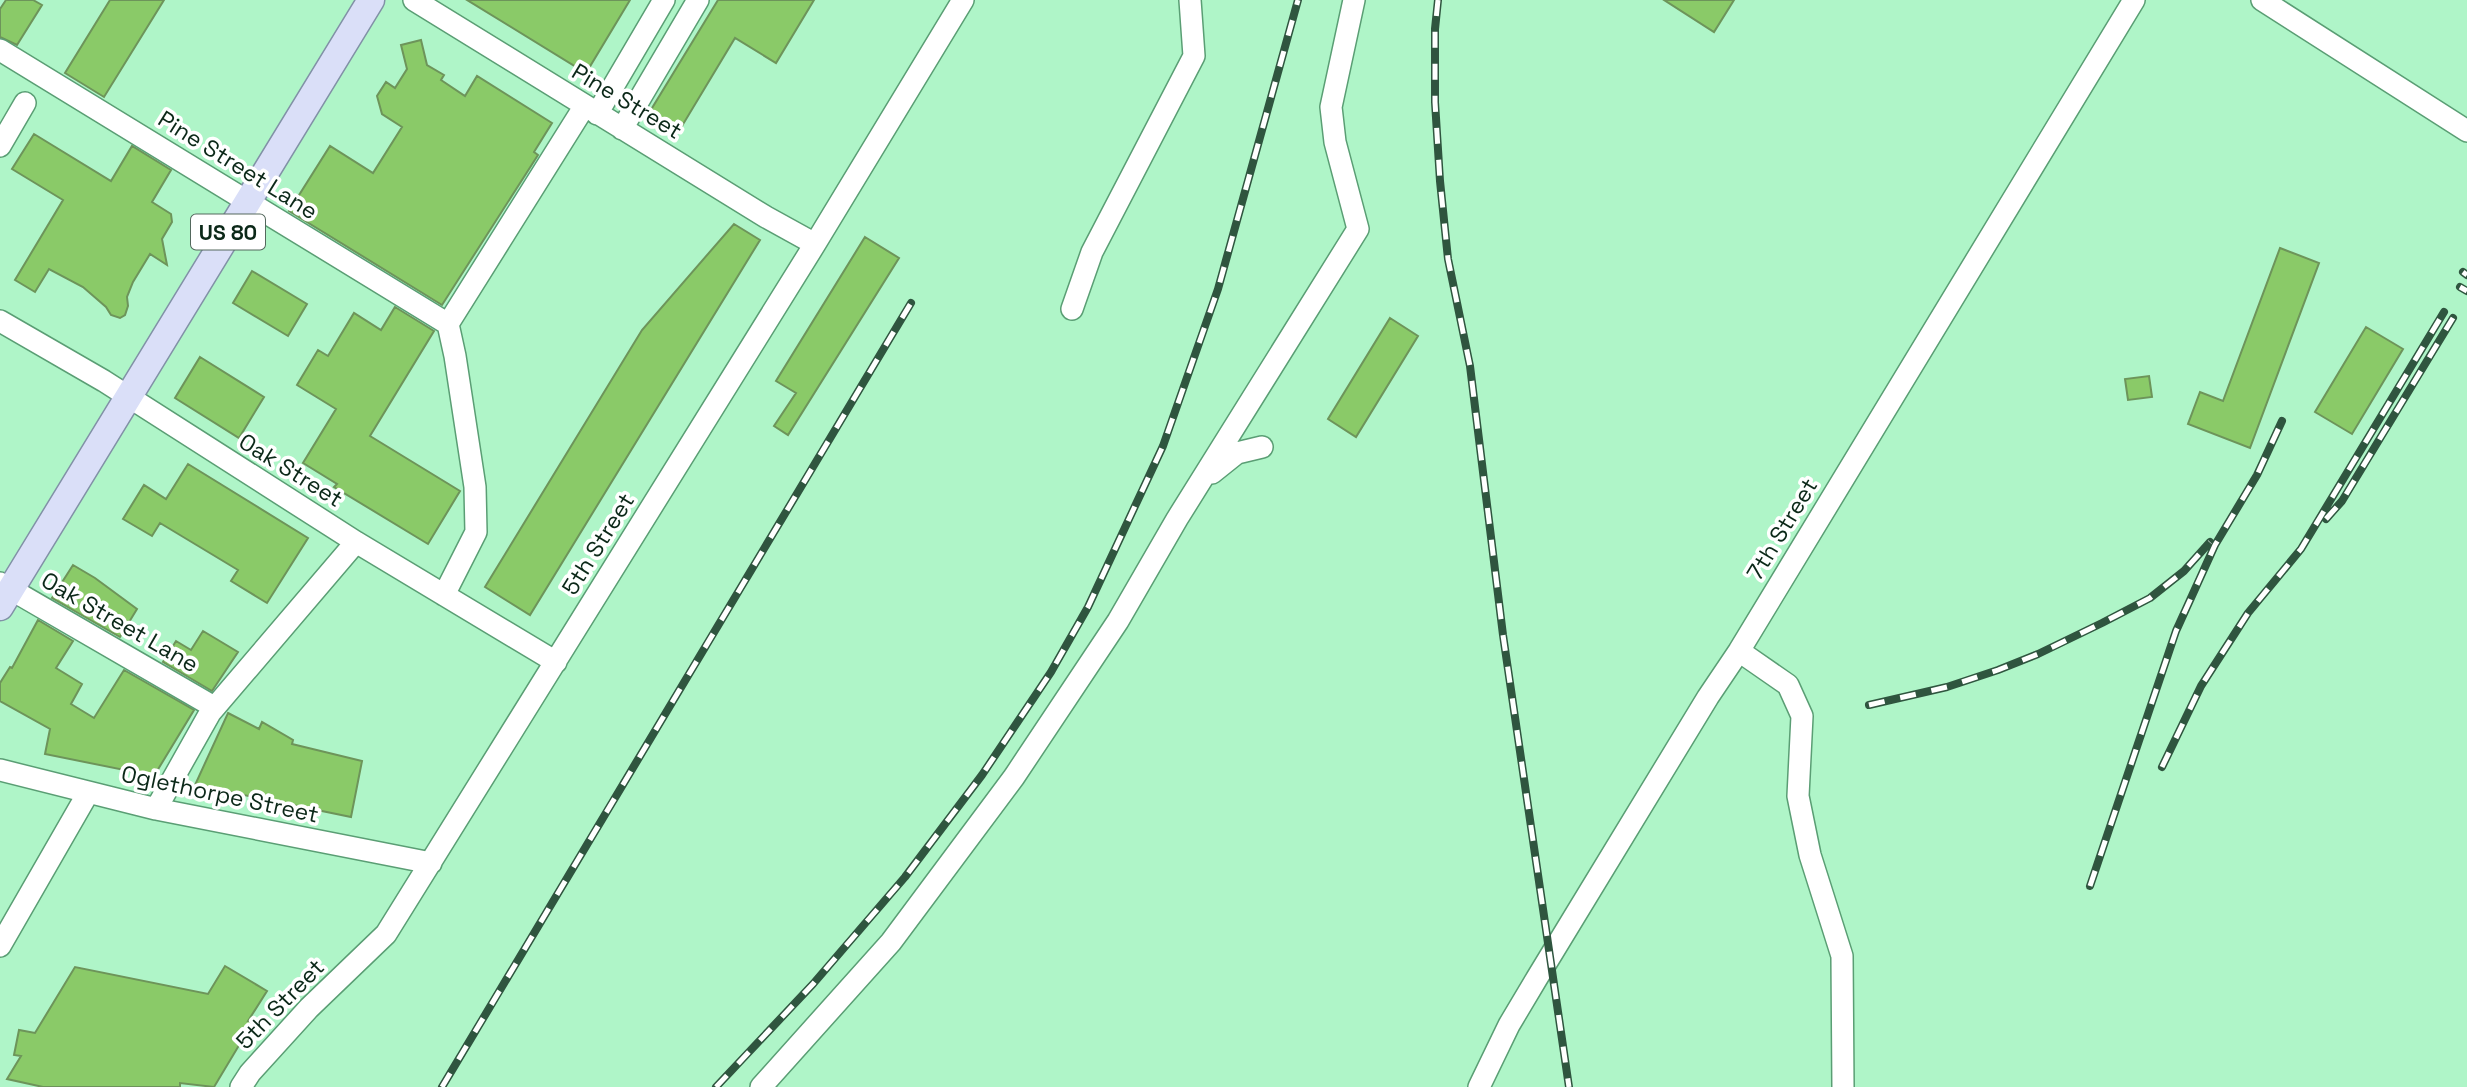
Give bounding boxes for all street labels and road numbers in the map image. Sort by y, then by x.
street label: Pine Street [566,56,688,146]
street label: Pine Street Lane [153,104,323,226]
road number: US 80 [191,215,265,250]
street label: Oak Street [233,426,349,514]
street label: 7th Street [1740,472,1824,586]
street label: 5th Street [555,487,641,601]
street label: Oak Street Lane [36,565,204,679]
street label: Oglethorpe Street [119,758,321,830]
street label: 5th Street [229,952,331,1056]

